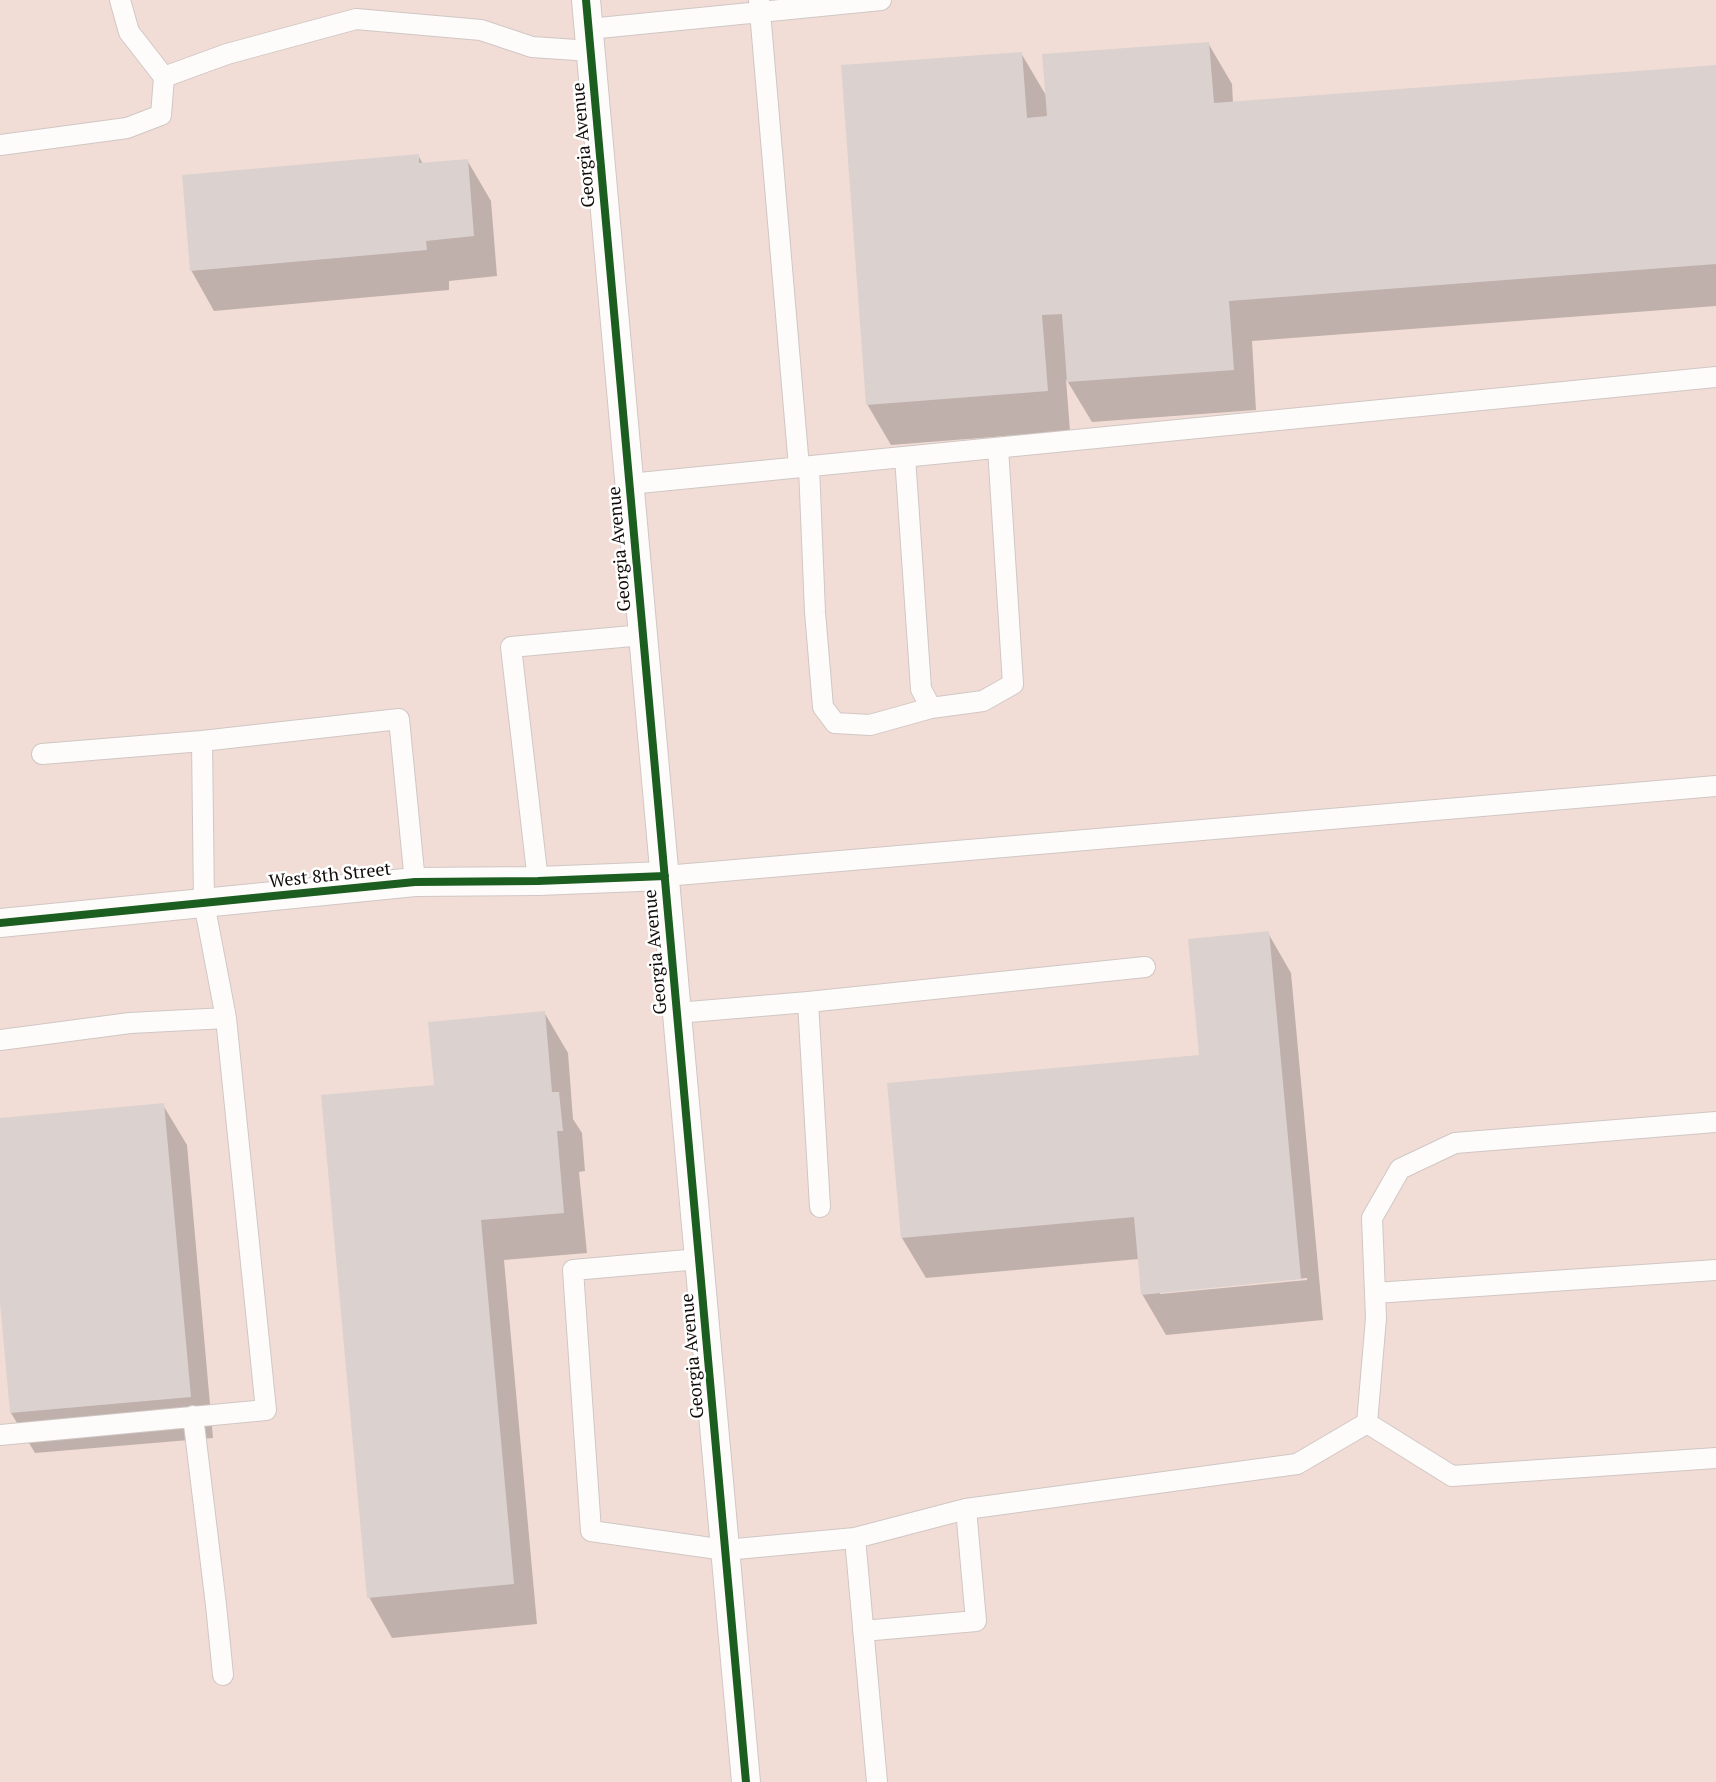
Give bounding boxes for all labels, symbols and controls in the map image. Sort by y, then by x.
street label: Georgia Avenue [568,82,600,208]
street label: Georgia Avenue [604,486,636,612]
street label: West 8th Street [268,859,392,893]
street label: Georgia Avenue [640,889,672,1015]
street label: Georgia Avenue [677,1293,709,1419]

